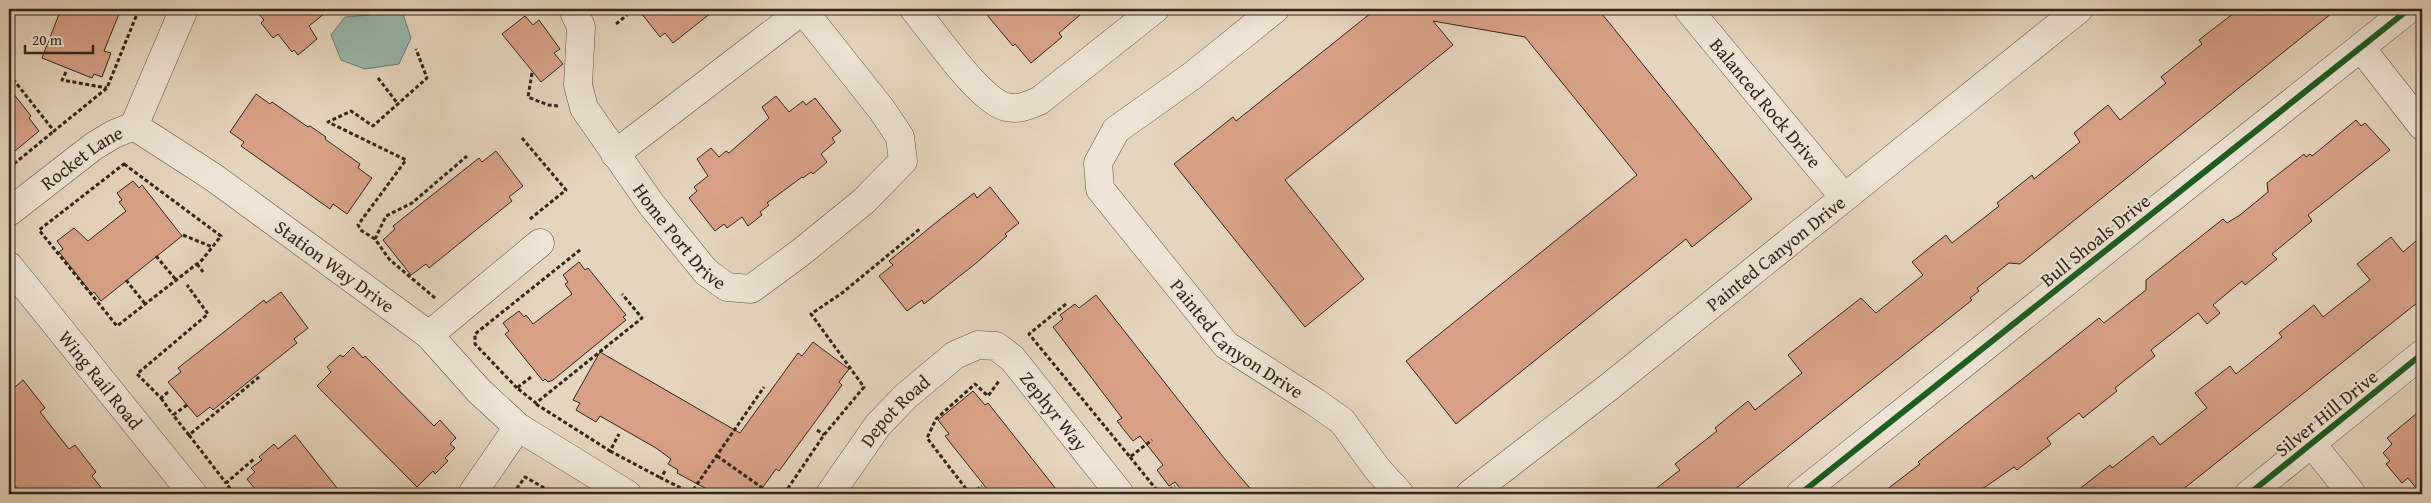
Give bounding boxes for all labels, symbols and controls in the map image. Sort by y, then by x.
scale bar [25,22,92,54]
text: 20 m [32,29,63,50]
street label: Balanced Rock Drive [1703,32,1828,174]
street label: Rocket Lane [34,118,127,197]
street label: Home Port Drive [626,177,732,296]
street label: Bull Shoals Drive [2034,187,2156,293]
street label: Painted Canyon Drive [1700,188,1851,318]
street label: Station Way Drive [269,213,401,319]
street label: Painted Canyon Drive [1164,273,1309,405]
street label: Wing Rail Road [52,324,150,436]
street label: Silver Hill Drive [2268,363,2384,463]
street label: Zephyr Way [1013,365,1095,457]
street label: Depot Road [853,367,937,452]

